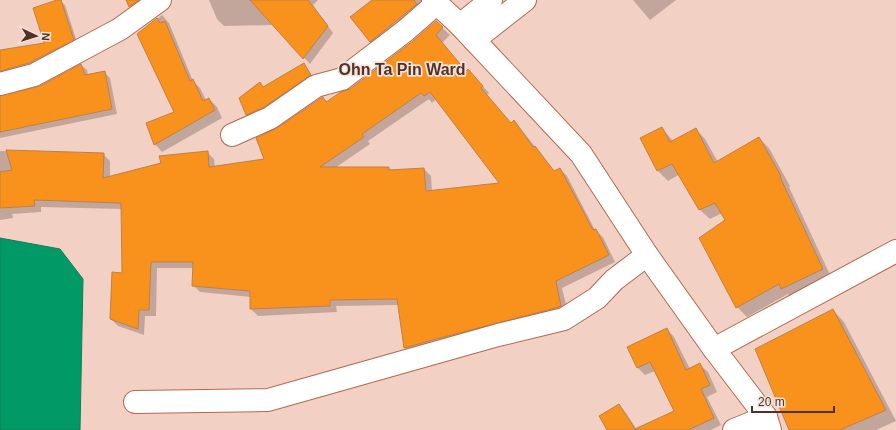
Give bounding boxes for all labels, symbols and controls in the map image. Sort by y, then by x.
north arrow [16,16,56,56]
text: N [40,32,52,41]
district label: Ohn Ta Pin Ward [338,61,466,78]
scale bar [752,388,834,414]
text: 20 m [758,395,785,409]

